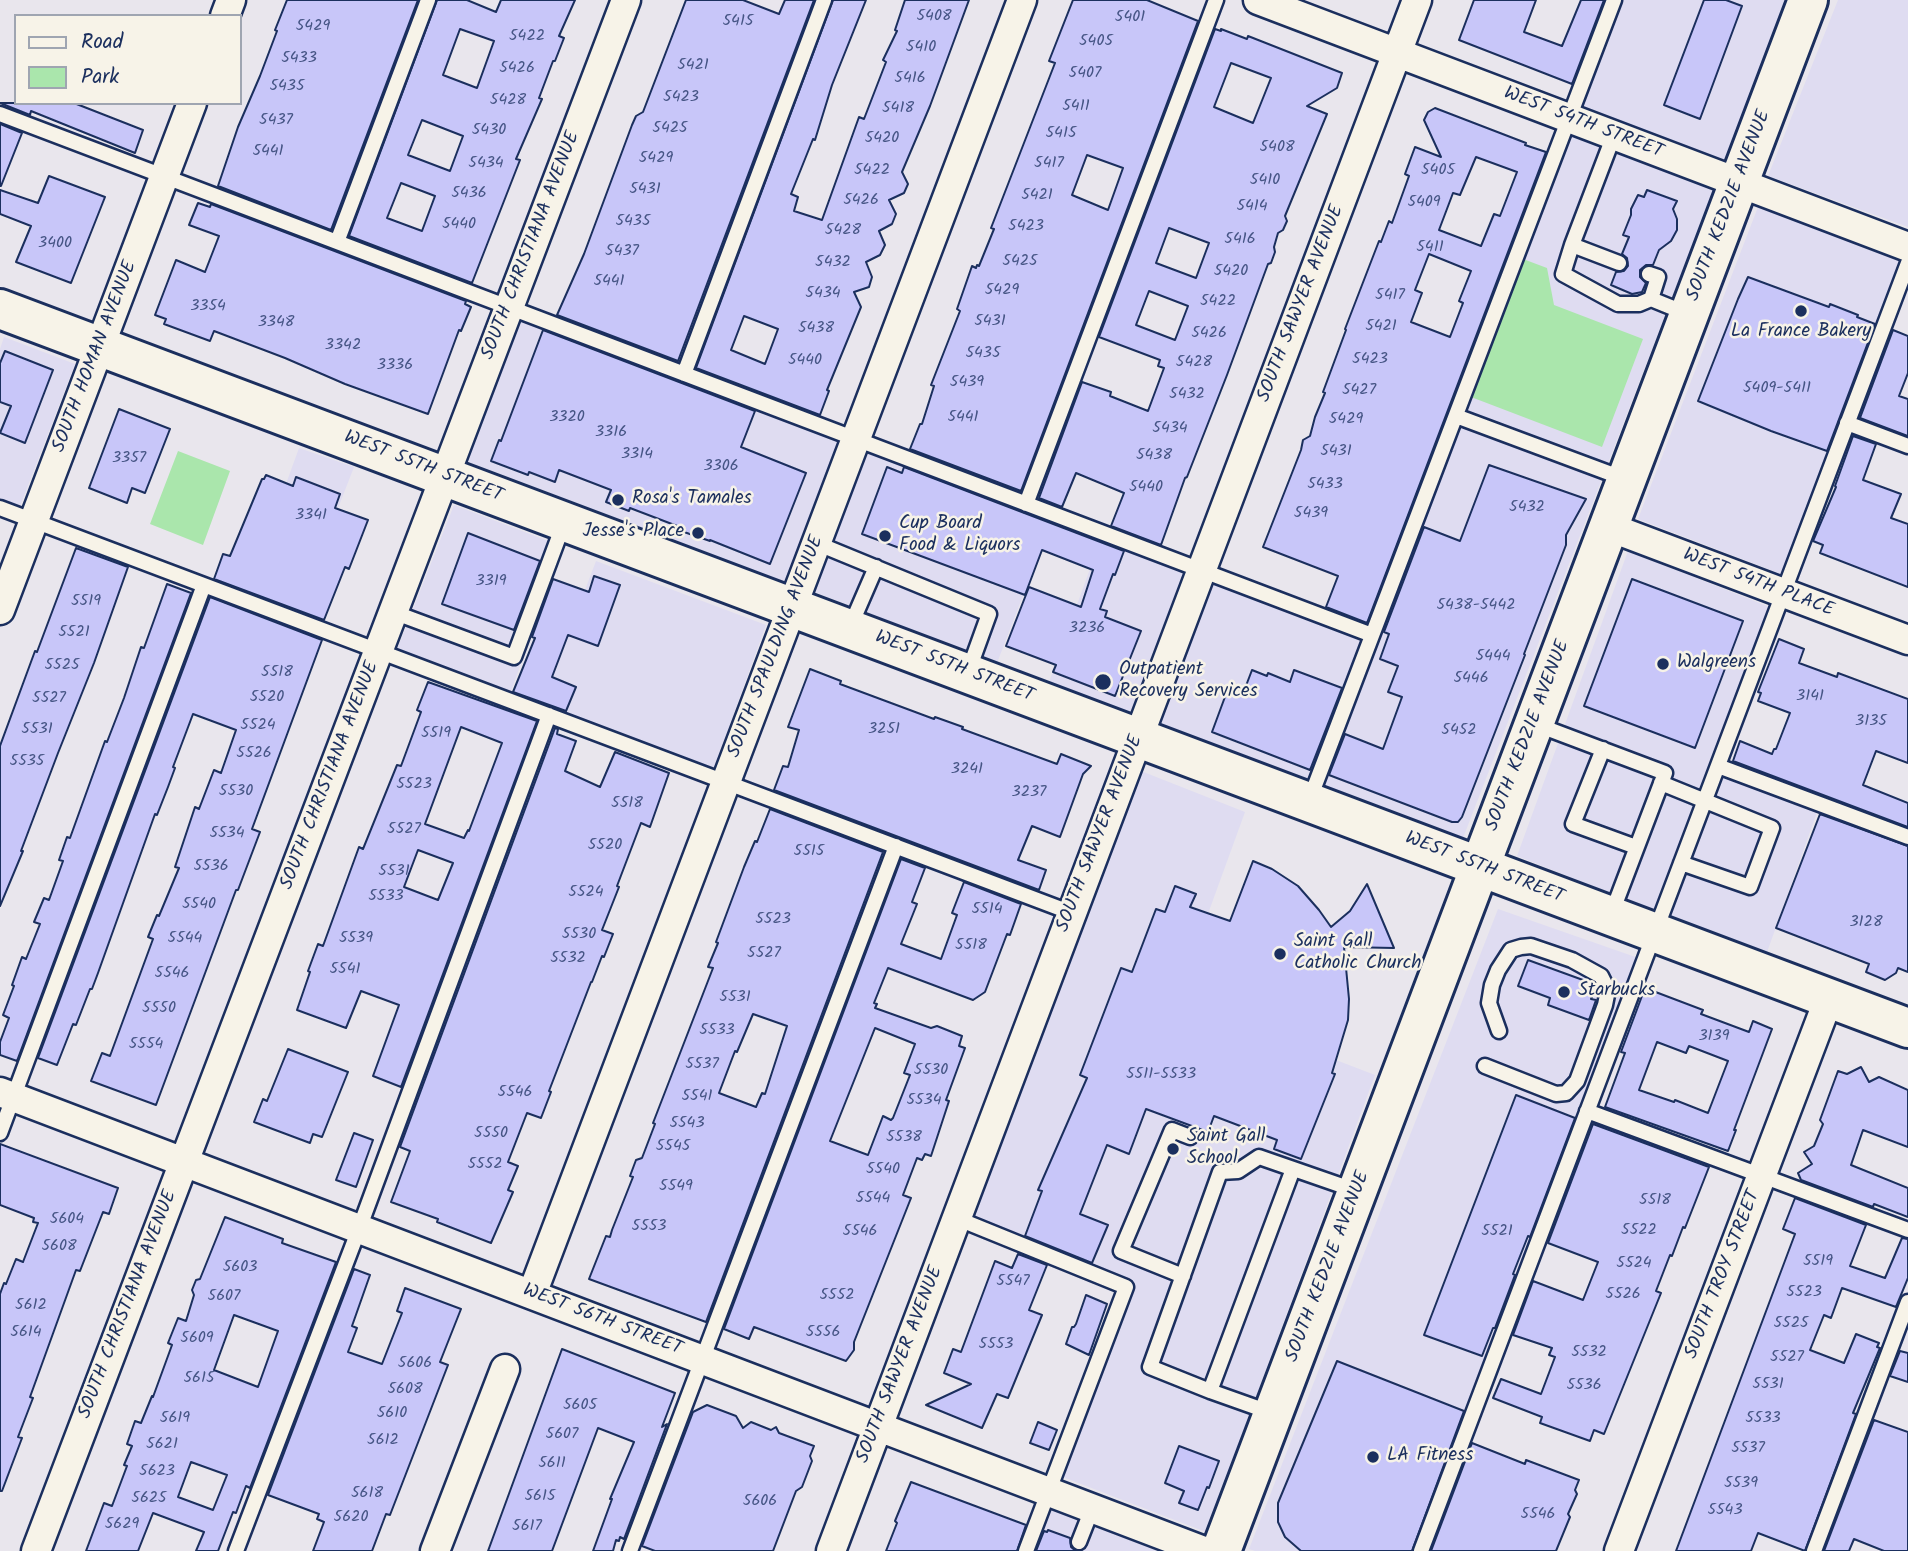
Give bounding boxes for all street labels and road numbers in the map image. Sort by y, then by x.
street label: WEST 54TH STREET [1500,83,1666,165]
street label: SOUTH KEDZIE AVENUE [1683,107,1777,305]
street label: SOUTH CHRISTIANA AVENUE [478,129,586,363]
street label: SOUTH SAWYER AVENUE [1254,202,1350,406]
street label: SOUTH HOMAN AVENUE [49,258,143,456]
street label: WEST 55TH STREET [340,427,506,509]
street label: SOUTH SPAULDING AVENUE [724,533,830,761]
street label: WEST 54TH PLACE [1679,545,1837,623]
street label: WEST 55TH STREET [871,627,1037,709]
street label: SOUTH KEDZIE AVENUE [1482,637,1576,835]
street label: SOUTH CHRISTIANA AVENUE [277,659,385,893]
street label: SOUTH SAWYER AVENUE [1053,732,1149,936]
street label: WEST 55TH STREET [1401,828,1567,910]
street label: SOUTH KEDZIE AVENUE [1282,1168,1376,1366]
street label: SOUTH TROY STREET [1681,1187,1767,1363]
street label: SOUTH CHRISTIANA AVENUE [75,1188,183,1422]
street label: SOUTH SAWYER AVENUE [853,1263,949,1467]
street label: WEST 56TH STREET [519,1280,685,1362]

